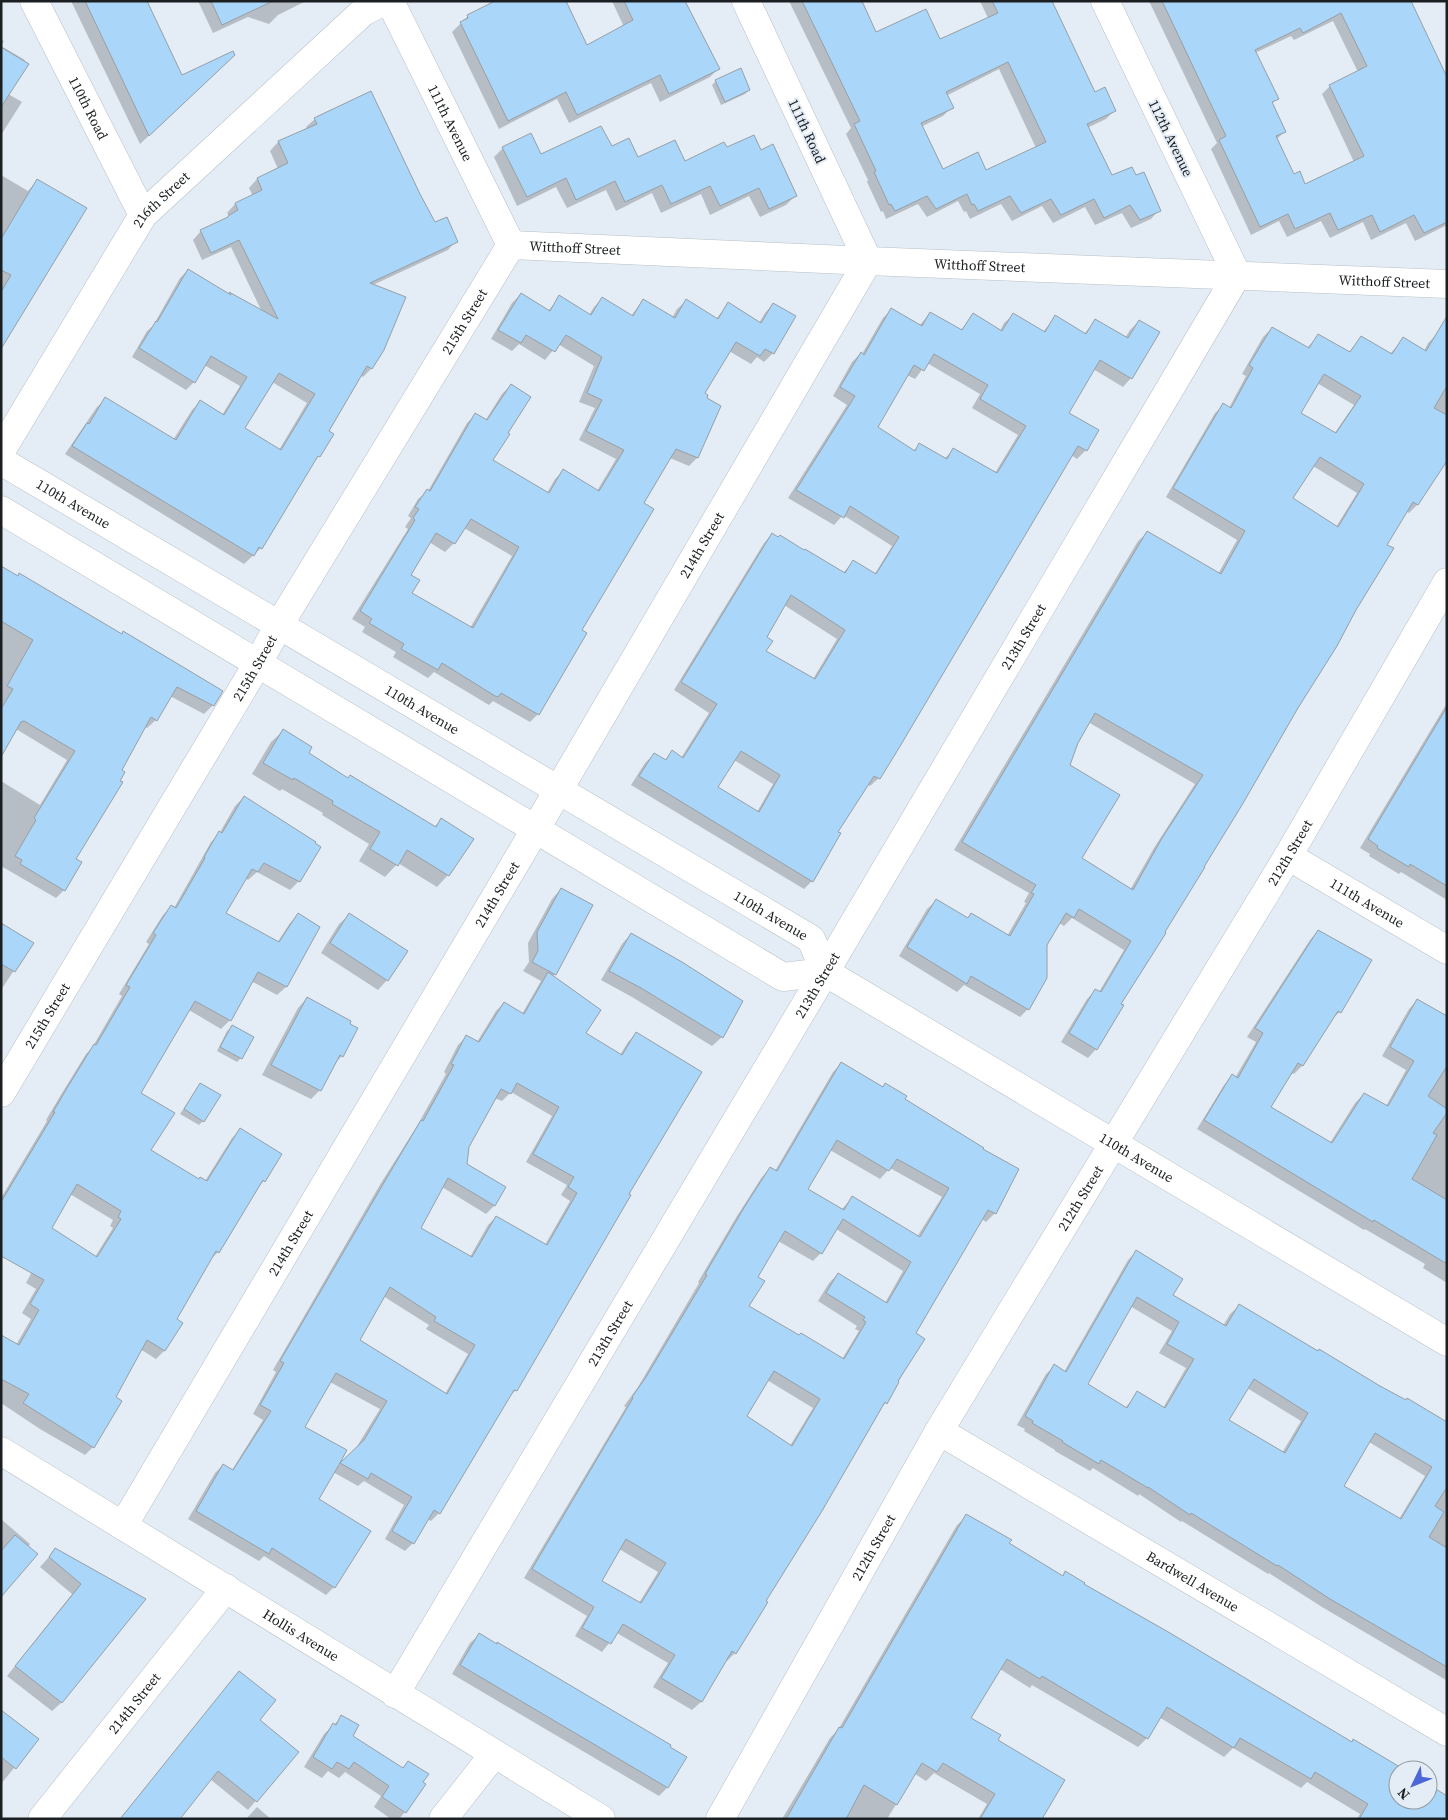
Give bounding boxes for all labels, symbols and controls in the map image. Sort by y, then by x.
street label: 110th Road [64,73,113,143]
street label: 111th Avenue [423,81,478,165]
street label: 111th Road [783,96,831,167]
street label: 112th Avenue [1144,96,1198,180]
street label: 216th Street [128,166,194,231]
street label: Witthoff Street [529,236,622,260]
street label: Witthoff Street [933,254,1026,277]
street label: Witthoff Street [1338,270,1431,293]
street label: 215th Street [437,285,492,358]
street label: 110th Avenue [32,474,114,533]
street label: 214th Street [675,508,729,582]
street label: 213th Street [996,599,1051,673]
street label: 215th Street [228,631,282,705]
street label: 110th Avenue [381,680,463,739]
street label: 212th Street [1262,816,1317,889]
street label: 214th Street [470,857,524,931]
street label: 111th Avenue [1326,873,1408,933]
street label: 110th Avenue [730,886,812,945]
street label: 213th Street [790,948,845,1022]
street label: 215th Street [20,979,75,1052]
street label: 110th Avenue [1096,1128,1178,1187]
street label: 212th Street [1053,1161,1108,1235]
street label: 214th Street [263,1206,318,1280]
street label: 213th Street [583,1296,638,1370]
street label: 212th Street [847,1510,900,1584]
street label: Bardwell Avenue [1143,1546,1243,1617]
street label: Hollis Avenue [259,1604,343,1666]
street label: 214th Street [103,1668,165,1738]
north arrow [1388,1760,1438,1810]
text: N [1393,1783,1414,1804]

